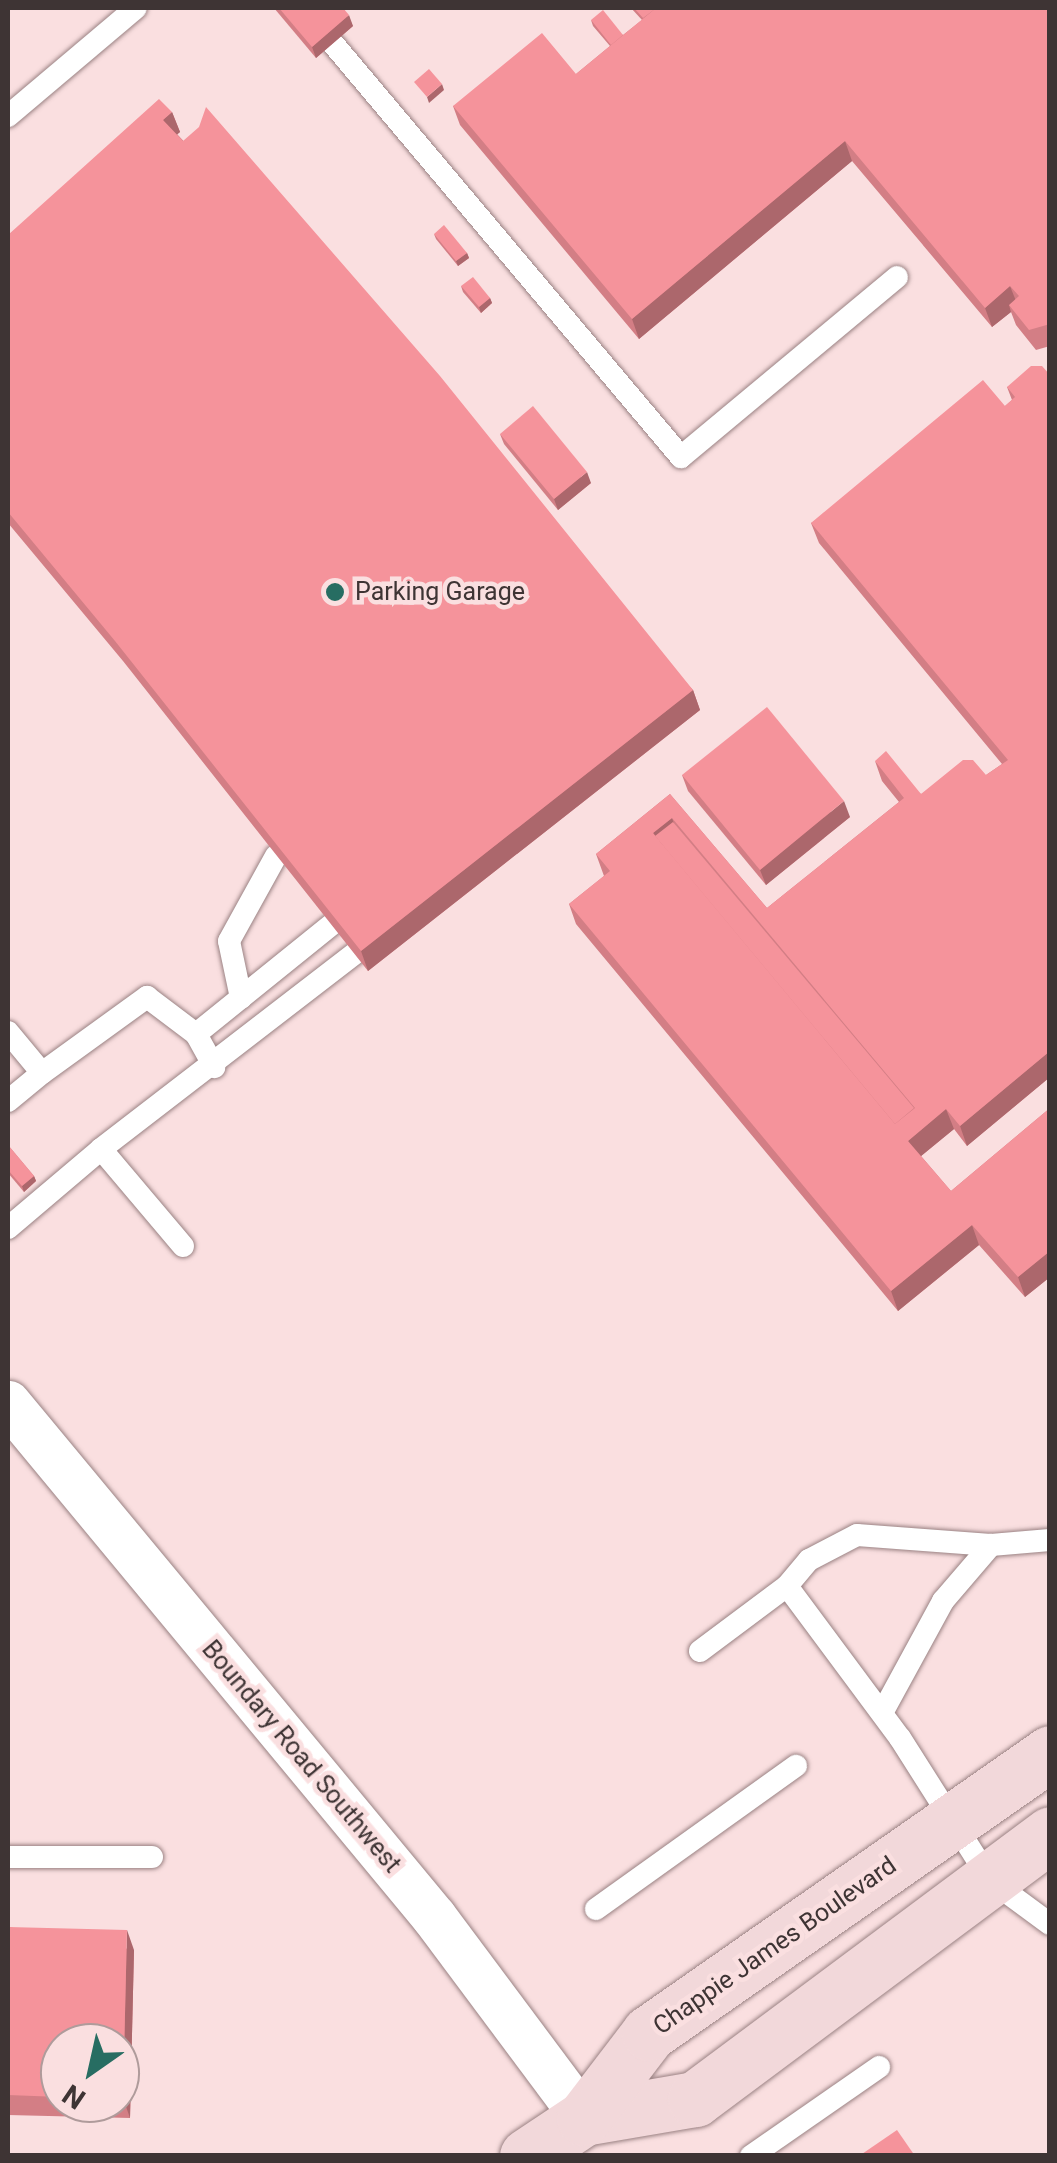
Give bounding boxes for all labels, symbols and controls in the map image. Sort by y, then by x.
place label: Parking Garage [355,577,525,607]
marker: Parking Garage [324,581,346,603]
street label: Boundary Road Southwest [195,1635,407,1879]
street label: Chappie James Boulevard [648,1851,902,2041]
north arrow [40,2023,140,2123]
text: N [57,2077,91,2116]

